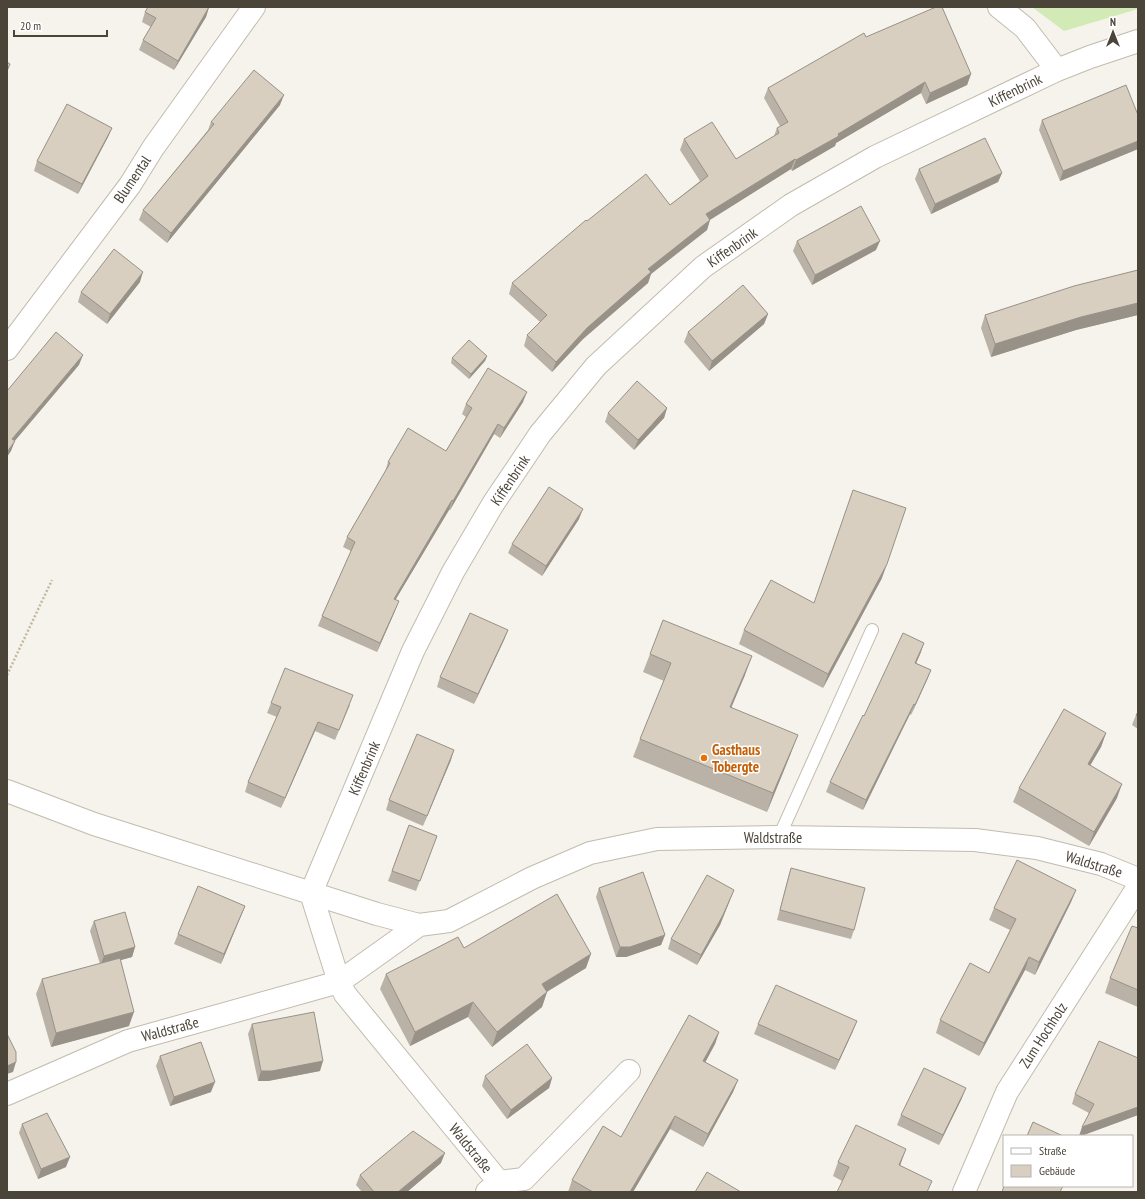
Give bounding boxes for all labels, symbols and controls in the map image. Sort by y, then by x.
scale bar [14,12,107,38]
north arrow [1093,12,1133,52]
text: N [1110,15,1116,29]
text: 20 m [20,18,41,33]
street label: Kiffenbrink [985,69,1045,111]
street label: Blumental [109,151,155,206]
street label: Kiffenbrink [703,223,761,271]
street label: Kiffenbrink [486,451,534,509]
street label: Kiffenbrink [344,738,384,798]
place label: Gasthaus Tobergte [712,740,760,776]
marker: Gasthaus Tobergte [699,753,709,763]
street label: Waldstraße [744,828,802,847]
street label: Waldstraße [1063,846,1125,882]
street label: Zum Hochholz [1015,999,1071,1071]
street label: Waldstraße [139,1012,201,1046]
street label: Waldstraße [445,1119,497,1177]
legend [1003,1135,1133,1187]
text: Straße [1039,1143,1066,1158]
text: Gebäude [1039,1163,1075,1178]

